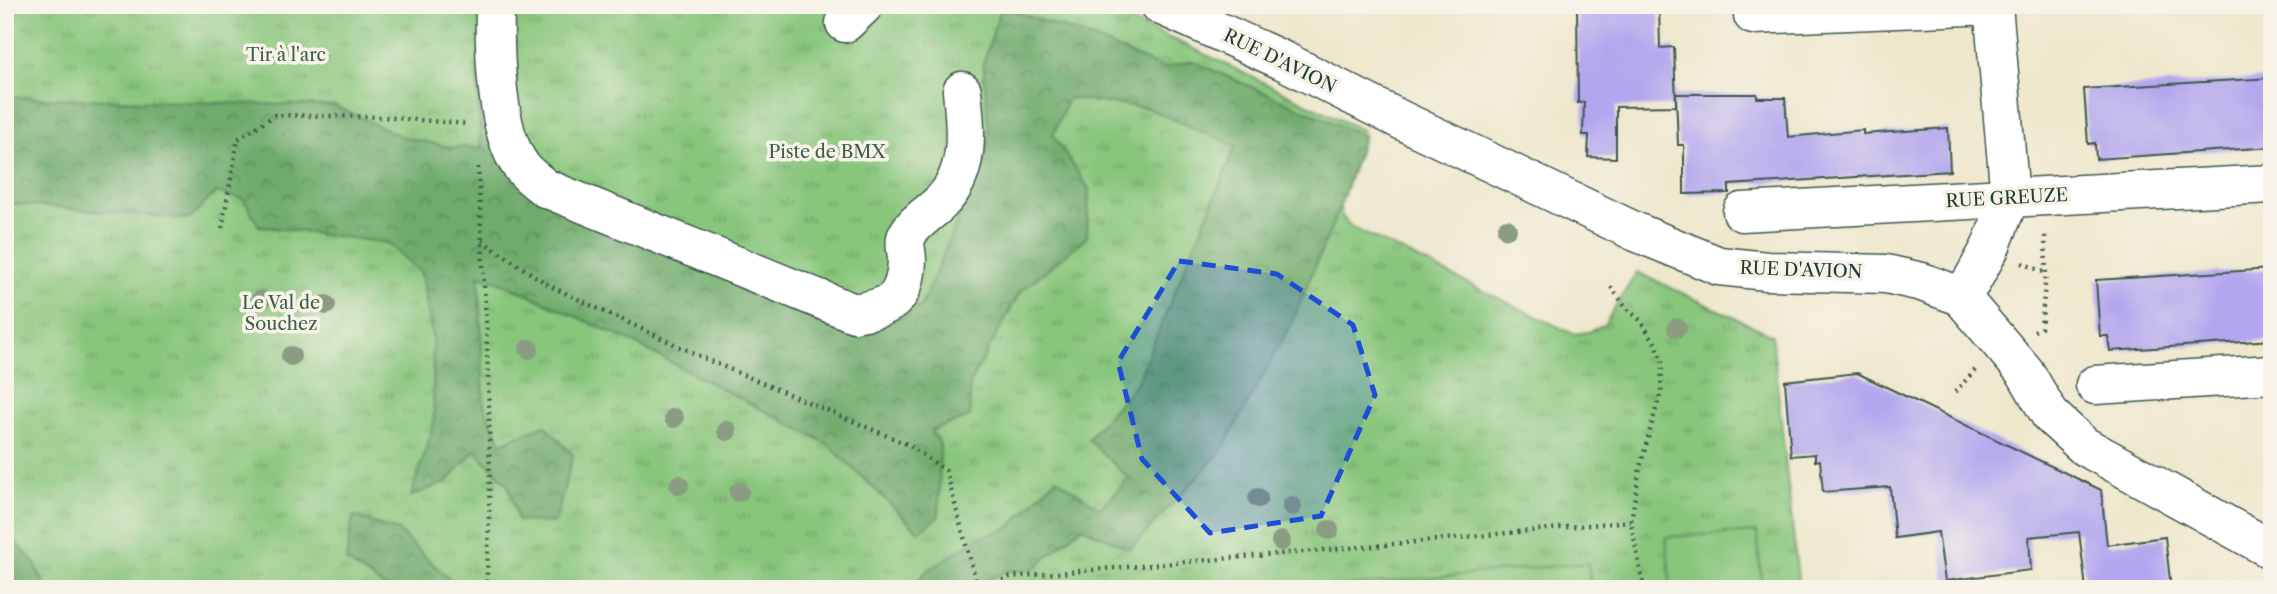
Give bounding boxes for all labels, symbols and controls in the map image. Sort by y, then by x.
street label: RUE D'AVION [1220,24,1340,98]
park label: Tir à l'arc [246,44,326,66]
park label: Piste de BMX [768,141,886,163]
street label: RUE GREUZE [1945,184,2069,212]
street label: RUE D'AVION [1739,257,1863,283]
park label: Le Val de Souchez [242,292,320,335]

